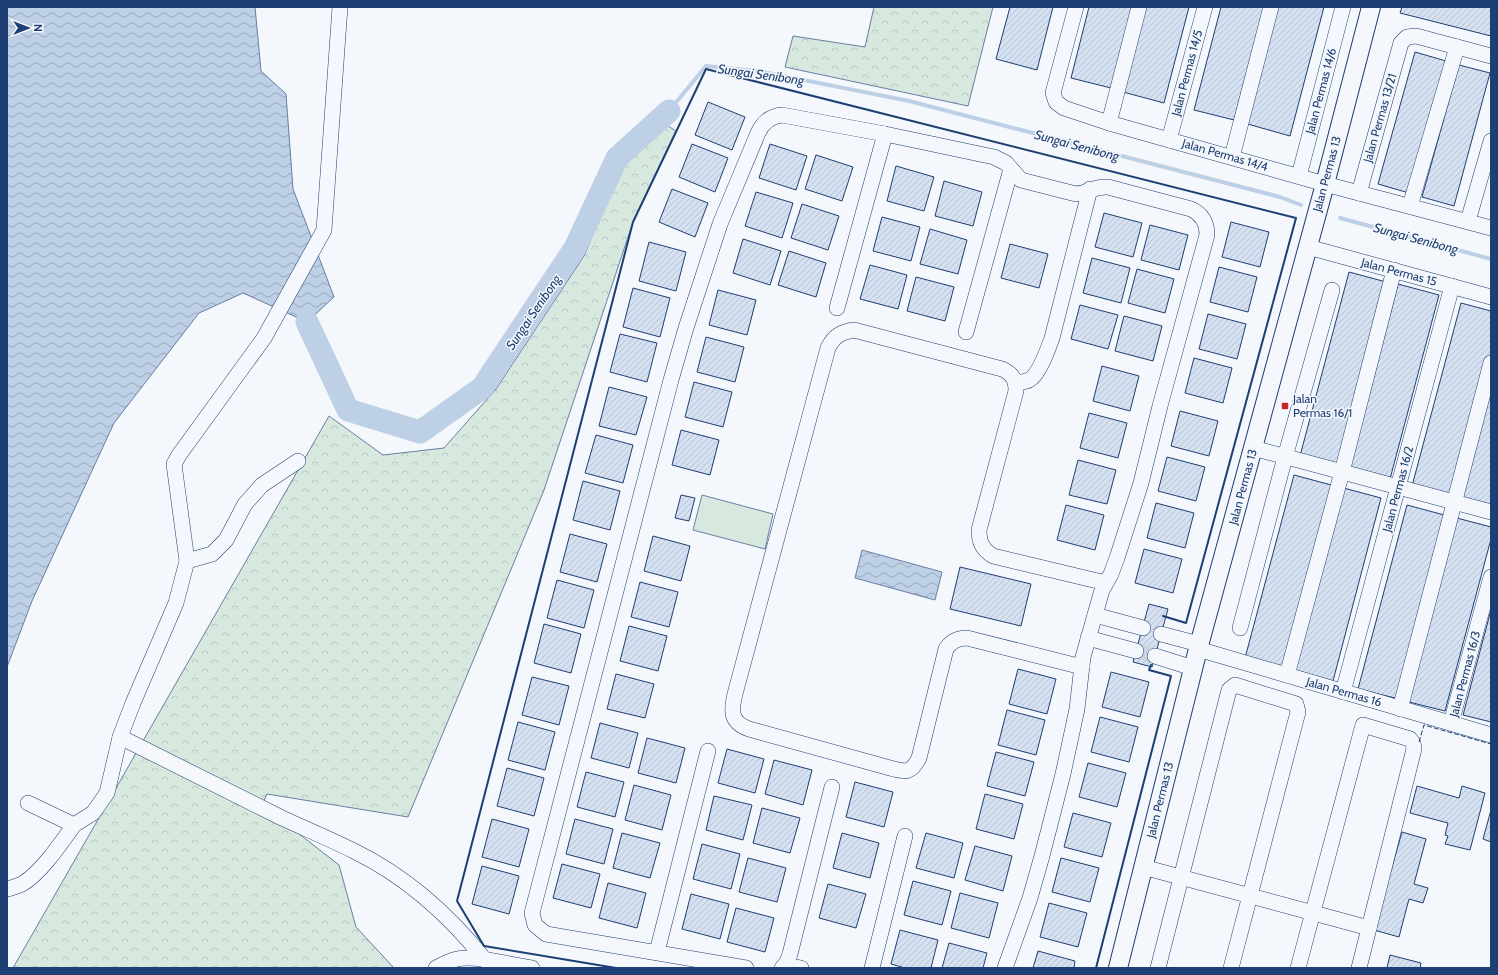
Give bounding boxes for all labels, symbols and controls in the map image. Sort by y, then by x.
north arrow [8,8,48,48]
text: N [31,24,45,32]
street label: Jalan Permas 14/5 [1168,28,1205,119]
street label: Jalan Permas 14/6 [1302,46,1339,137]
water label: Sungai Senibong [717,60,806,88]
street label: Jalan Permas 13/21 [1359,72,1399,165]
water label: Sungai Senibong [1033,126,1122,164]
street label: Jalan Permas 13 [1309,134,1344,214]
street label: Jalan Permas 14/4 [1180,135,1270,174]
water label: Sungai Senibong [1372,219,1461,257]
street label: Jalan Permas 15 [1359,254,1439,289]
water label: Sungai Senibong [502,271,565,353]
place label: Jalan Permas 16/1 [1292,391,1352,420]
marker: Jalan Permas 16/1 [1280,401,1290,411]
street label: Jalan Permas 16/2 [1379,444,1416,534]
street label: Jalan Permas 13 [1225,447,1260,527]
street label: Jalan Permas 16/3 [1446,629,1483,719]
street label: Jalan Permas 16 [1304,673,1384,710]
street label: Jalan Permas 13 [1143,760,1176,840]

